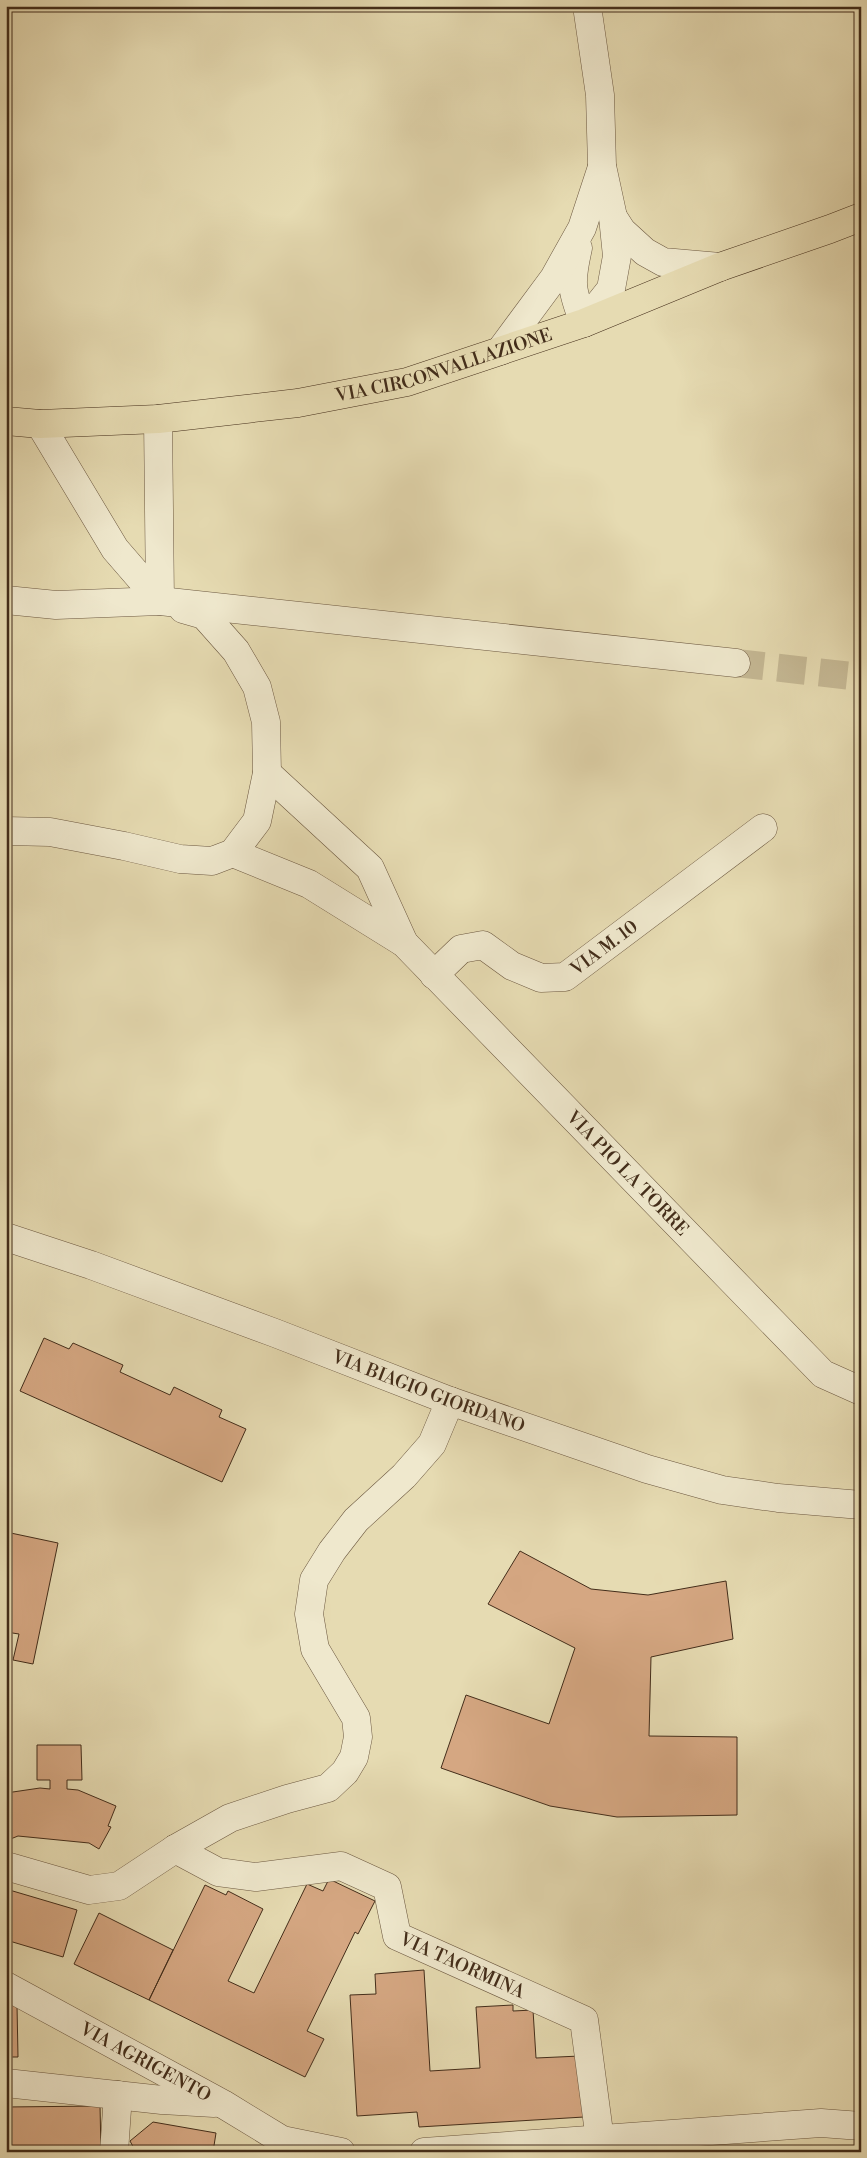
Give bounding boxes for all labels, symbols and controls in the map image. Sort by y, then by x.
street label: VIA CIRCONVALLAZIONE [333,323,555,408]
street label: VIA M. 10 [565,915,643,981]
street label: VIA PIO LA TORRE [561,1106,693,1241]
street label: VIA BIAGIO GIORDANO [328,1345,528,1438]
street label: VIA TAORMINA [395,1927,529,2004]
street label: VIA AGRIGENTO [75,2017,215,2107]

